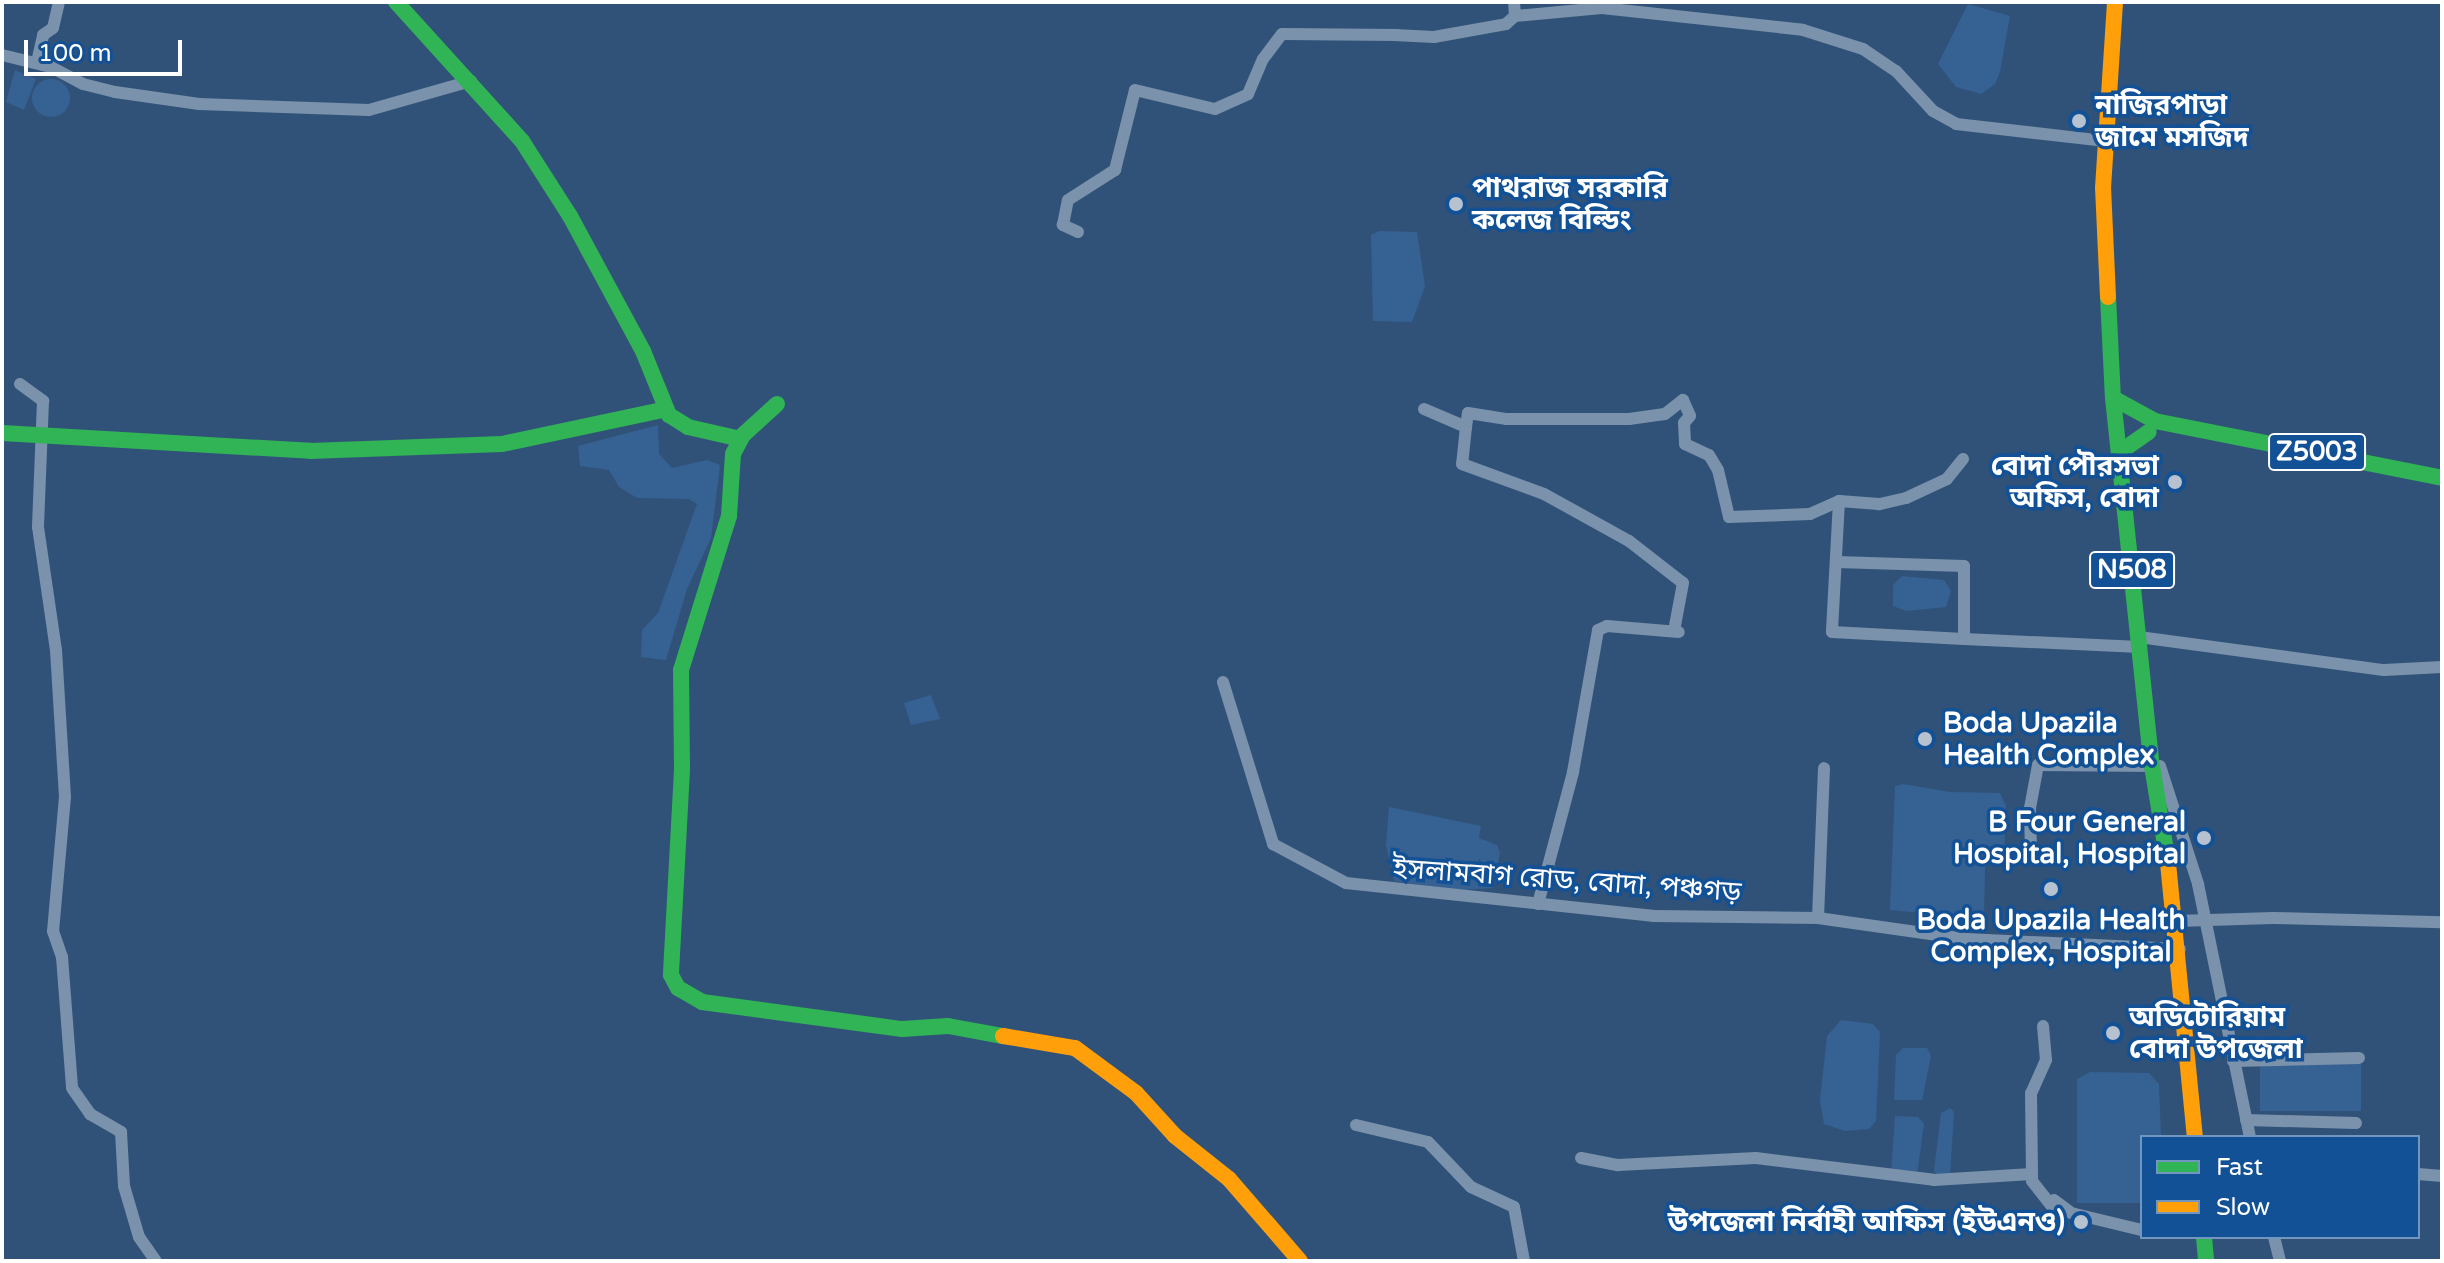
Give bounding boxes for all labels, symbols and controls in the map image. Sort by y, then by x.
scale bar [28,24,186,74]
text: 100 m [38,39,112,68]
place label: নাজিরপাড়া জামে মসজিদ [2095,88,2249,154]
marker: নাজিরপাড়া জামে মসজিদ [2070,112,2088,130]
place label: পাথরাজ সরকারি কলেজ বিল্ডিং [1472,171,1668,237]
marker: পাথরাজ সরকারি কলেজ বিল্ডিং [1447,195,1465,213]
road number: Z5003 [2267,430,2367,474]
place label: বোদা পৌরসভা অফিস, বোদা [1991,449,2159,515]
marker: বোদা পৌরসভা অফিস, বোদা [2166,473,2184,491]
road number: N508 [2088,548,2176,592]
place label: Boda Upazila Health Complex [1943,706,2155,772]
marker: Boda Upazila Health Complex [1914,728,1936,750]
place label: B Four General Hospital, Hospital [1953,805,2186,871]
marker: B Four General Hospital, Hospital [2193,827,2215,849]
street label: ইসলামবাগ রোড, বোদা, পঞ্চগড় [1392,851,1742,909]
marker: Boda Upazila Health Complex, Hospital [2040,878,2062,900]
place label: Boda Upazila Health Complex, Hospital [1916,903,2186,969]
place label: অডিটোরিয়াম বোদা উপজেলা [2129,1000,2303,1066]
marker: অডিটোরিয়াম বোদা উপজেলা [2104,1024,2122,1042]
legend [2140,1135,2420,1239]
text: Fast [2216,1153,2263,1182]
text: Slow [2216,1193,2270,1222]
place label: উপজেলা নির্বাহী আফিস (ইউএনও) [1668,1205,2065,1239]
marker: উপজেলা নির্বাহী আফিস (ইউএনও) [2072,1213,2090,1231]

